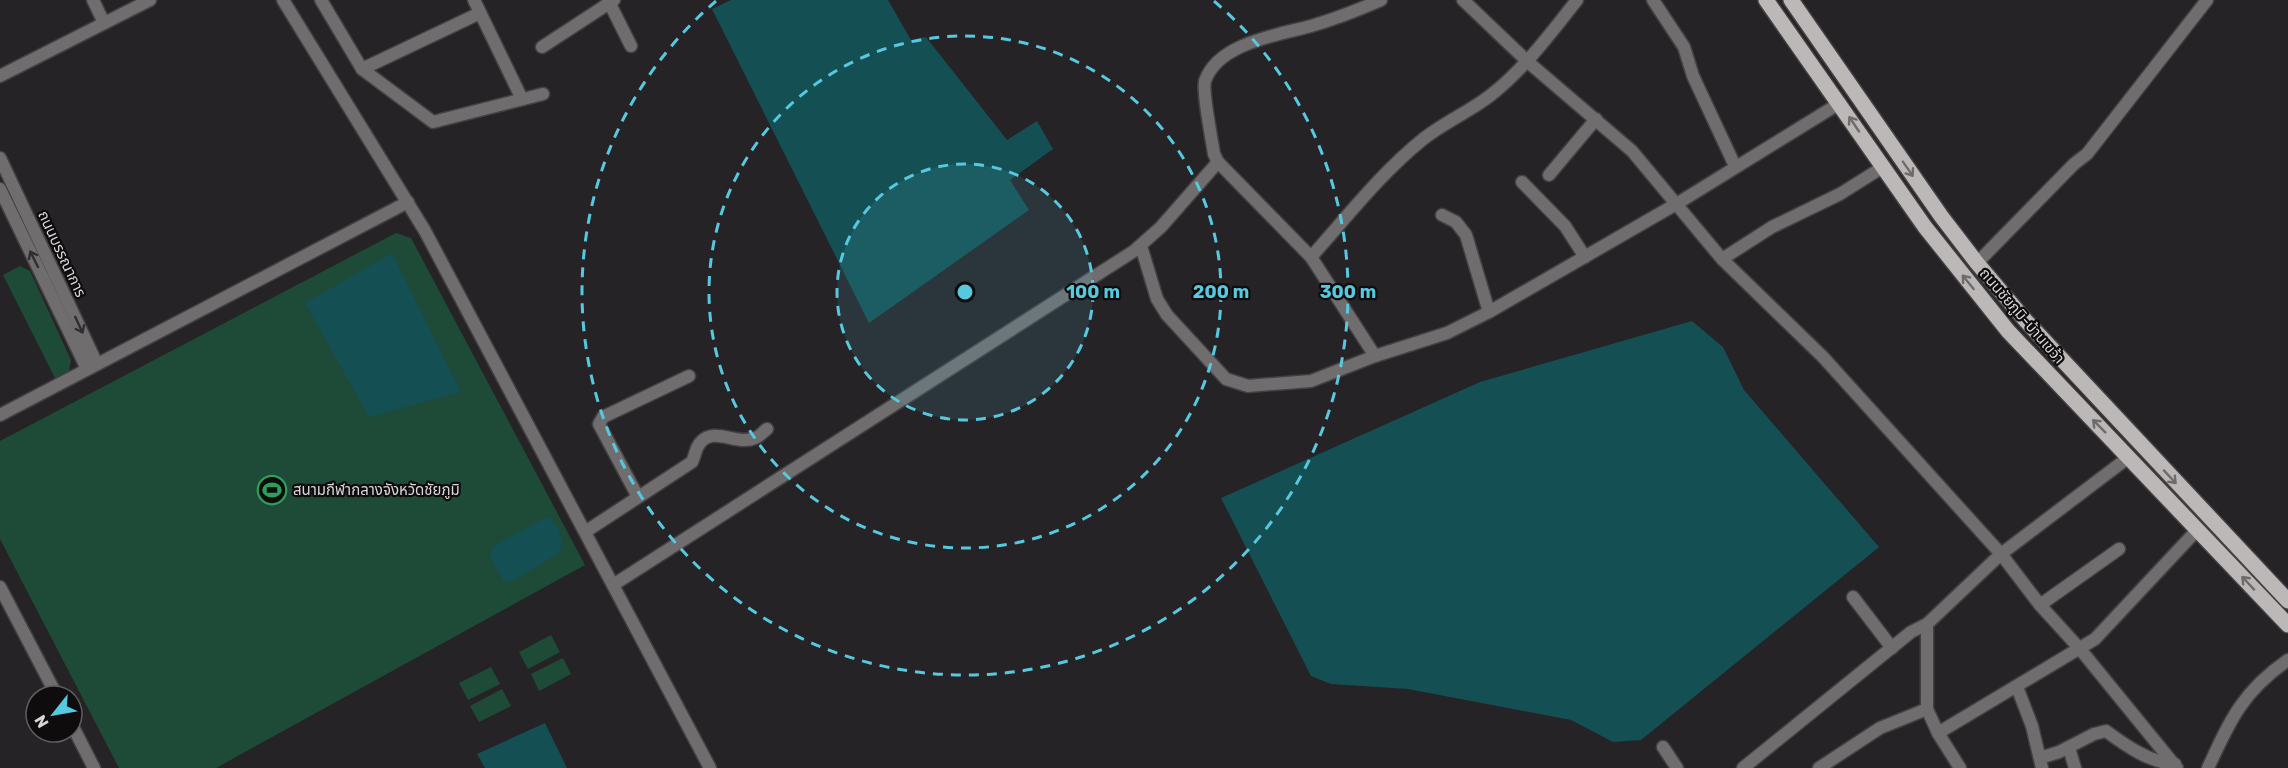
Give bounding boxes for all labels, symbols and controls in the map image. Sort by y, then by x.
one-way arrow [1847,116,1859,133]
one-way arrow [1902,160,1914,177]
street label: ถนนบรรณาการ [34,208,90,300]
one-way arrow [28,251,39,269]
street label: ถนนชัยภูมิ-บ้านเขว้า [1976,265,2068,367]
one-way arrow [1961,275,1975,290]
text: 100 m [1066,281,1120,303]
text: 200 m [1193,281,1249,303]
text: 300 m [1320,281,1376,303]
centre of rings [955,282,975,302]
one-way arrow [74,315,86,333]
one-way arrow [2091,419,2106,434]
one-way arrow [2163,469,2177,484]
sports icon: สนามกีฬากลางจังหวัดชัยภูมิ [256,474,288,506]
place label: สนามกีฬากลางจังหวัดชัยภูมิ [293,481,460,499]
one-way arrow [2241,575,2255,590]
north arrow [24,684,84,744]
text: N [30,712,53,731]

